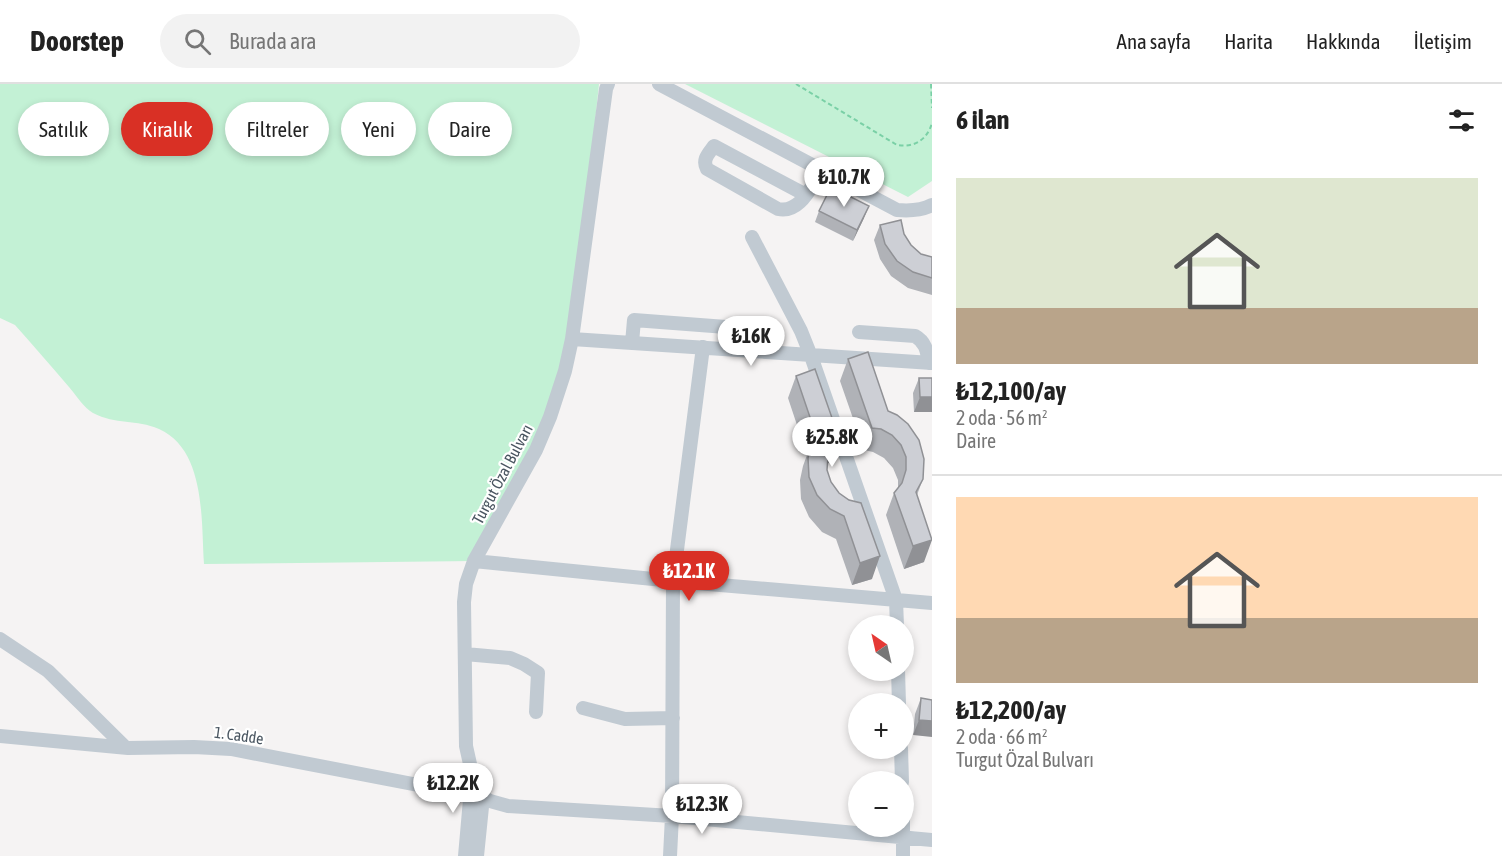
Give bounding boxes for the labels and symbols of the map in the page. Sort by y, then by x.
pin: ₺10.7K [795,157,893,208]
pin: ₺16K [715,316,787,367]
pin: ₺25.8K [783,417,881,468]
street label: Turgut Özal Bulvarı [468,421,537,527]
pin: ₺12.1K [640,551,738,602]
north arrow [848,615,914,681]
street label: 1. Cadde [213,723,265,747]
pin: ₺12.2K [404,763,502,814]
pin: ₺12.3K [653,784,751,835]

